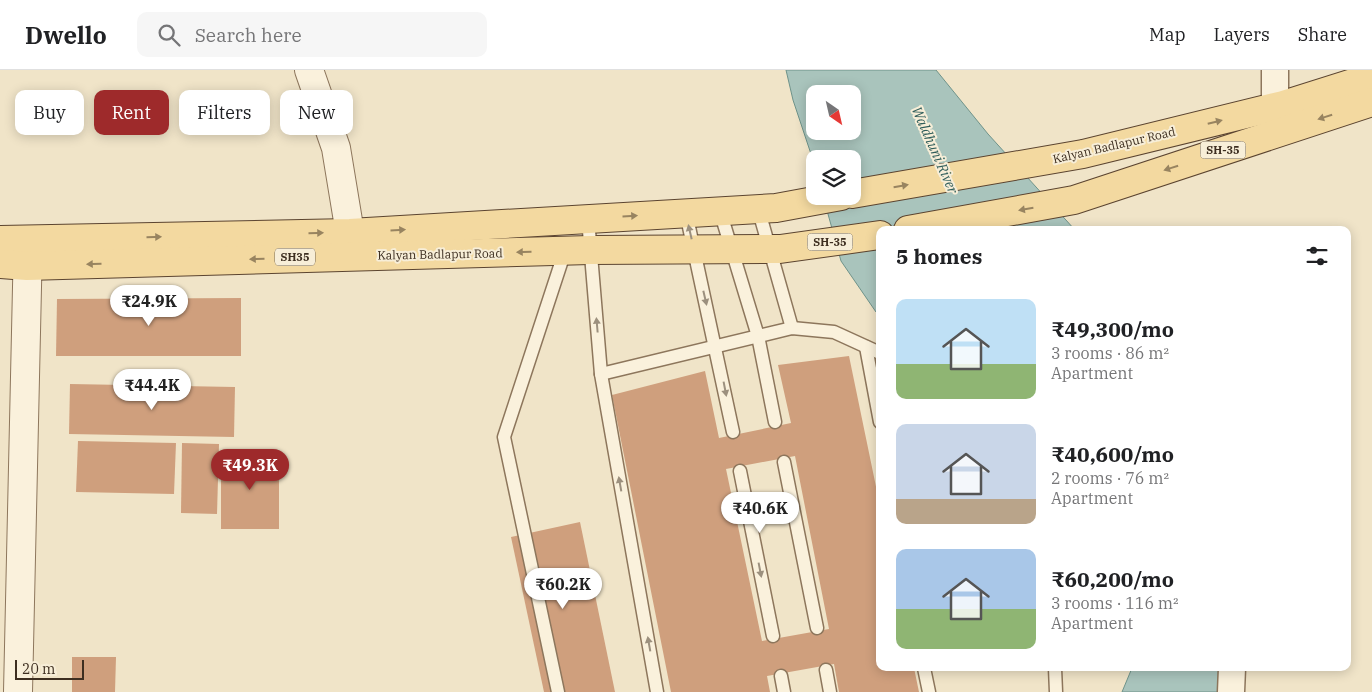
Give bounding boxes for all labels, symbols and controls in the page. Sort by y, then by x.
search box [137,12,487,57]
text: Dwello [25,19,107,51]
icon: search [155,21,183,49]
text: Search here [195,23,302,47]
text: Map [1149,23,1186,46]
text: Layers [1214,23,1270,46]
text: Share [1298,23,1347,46]
north arrow [806,85,861,140]
map controls [806,85,861,205]
chip: Buy [15,90,84,135]
chip: Rent [94,90,169,135]
chip: Filters [179,90,270,135]
chip: New [280,90,353,135]
water label: Waldhuni River [908,104,963,197]
one-way arrow [1318,113,1333,121]
one-way arrow [1208,118,1223,126]
street label: Kalyan Badlapur Road [1051,124,1177,166]
road number: SH-35 [1200,142,1246,158]
button: layers [806,150,861,205]
one-way arrow [1163,164,1178,172]
one-way arrow [893,181,909,189]
one-way arrow [1017,205,1033,213]
one-way arrow [623,212,639,220]
one-way arrow [686,224,694,239]
one-way arrow [390,225,406,233]
one-way arrow [308,229,324,237]
one-way arrow [146,233,162,241]
road number: SH-35 [808,233,852,250]
text: 5 homes [896,242,982,270]
icon: filters [1303,242,1331,270]
street label: Kalyan Badlapur Road [377,245,503,263]
road number: SH35 [275,248,315,266]
one-way arrow [516,248,532,256]
one-way arrow [249,255,265,263]
one-way arrow [86,260,102,268]
pin: ₹24.9K [108,284,190,327]
text: ₹24.9K [121,291,177,311]
one-way arrow [701,291,709,306]
text: ₹49,300/mo [1051,315,1174,343]
one-way arrow [593,317,601,333]
icon: home [936,319,996,379]
text: 3 rooms · 86 m² [1051,343,1169,363]
text: Apartment [1051,363,1133,383]
pin: ₹44.4K [111,368,193,411]
text: ₹44.4K [124,375,180,395]
one-way arrow [721,382,729,398]
text: ₹40,600/mo [1051,440,1174,468]
icon: home [936,444,996,504]
pin: ₹49.3K [209,448,291,491]
text: ₹49.3K [222,455,278,475]
text: 2 rooms · 76 m² [1051,468,1169,488]
one-way arrow [616,476,624,492]
text: Apartment [1051,488,1133,508]
pin: ₹40.6K [719,492,801,534]
text: ₹40.6K [732,498,788,518]
one-way arrow [756,563,764,578]
text: ₹60,200/mo [1051,565,1174,593]
pin: ₹60.2K [522,568,604,610]
icon: home [936,569,996,629]
text: ₹60.2K [535,574,591,594]
text: 3 rooms · 116 m² [1051,593,1179,613]
text: Apartment [1051,613,1133,633]
one-way arrow [644,636,652,652]
scale bar [15,657,84,680]
text: 20 m [22,660,55,678]

